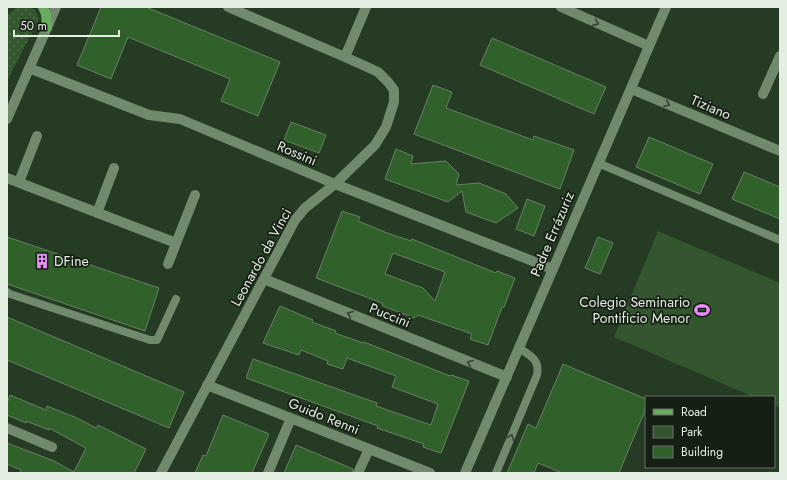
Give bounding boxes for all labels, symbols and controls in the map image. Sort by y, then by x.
scale bar [14,12,119,38]
text: 50 m [20,17,47,35]
one-way arrow [592,18,600,26]
street label: Tiziano [688,90,735,125]
one-way arrow [663,99,670,107]
street label: Rossini [274,136,320,170]
street label: Padre Errázuriz [525,188,579,280]
street label: Leonardo da Vinci [226,204,296,310]
place label: DFine [54,251,89,271]
building icon: DFine [33,252,51,270]
place label: Colegio Seminario Pontificio Menor [579,292,690,328]
street label: Puccini [366,298,414,332]
sports icon: Colegio Seminario Pontificio Menor [693,301,711,319]
one-way arrow [346,311,354,319]
one-way arrow [467,359,474,367]
street label: Guido Renni [285,393,363,439]
legend [645,396,775,468]
text: Road [681,403,707,421]
text: Park [681,423,703,441]
one-way arrow [507,433,515,440]
text: Building [681,443,723,461]

